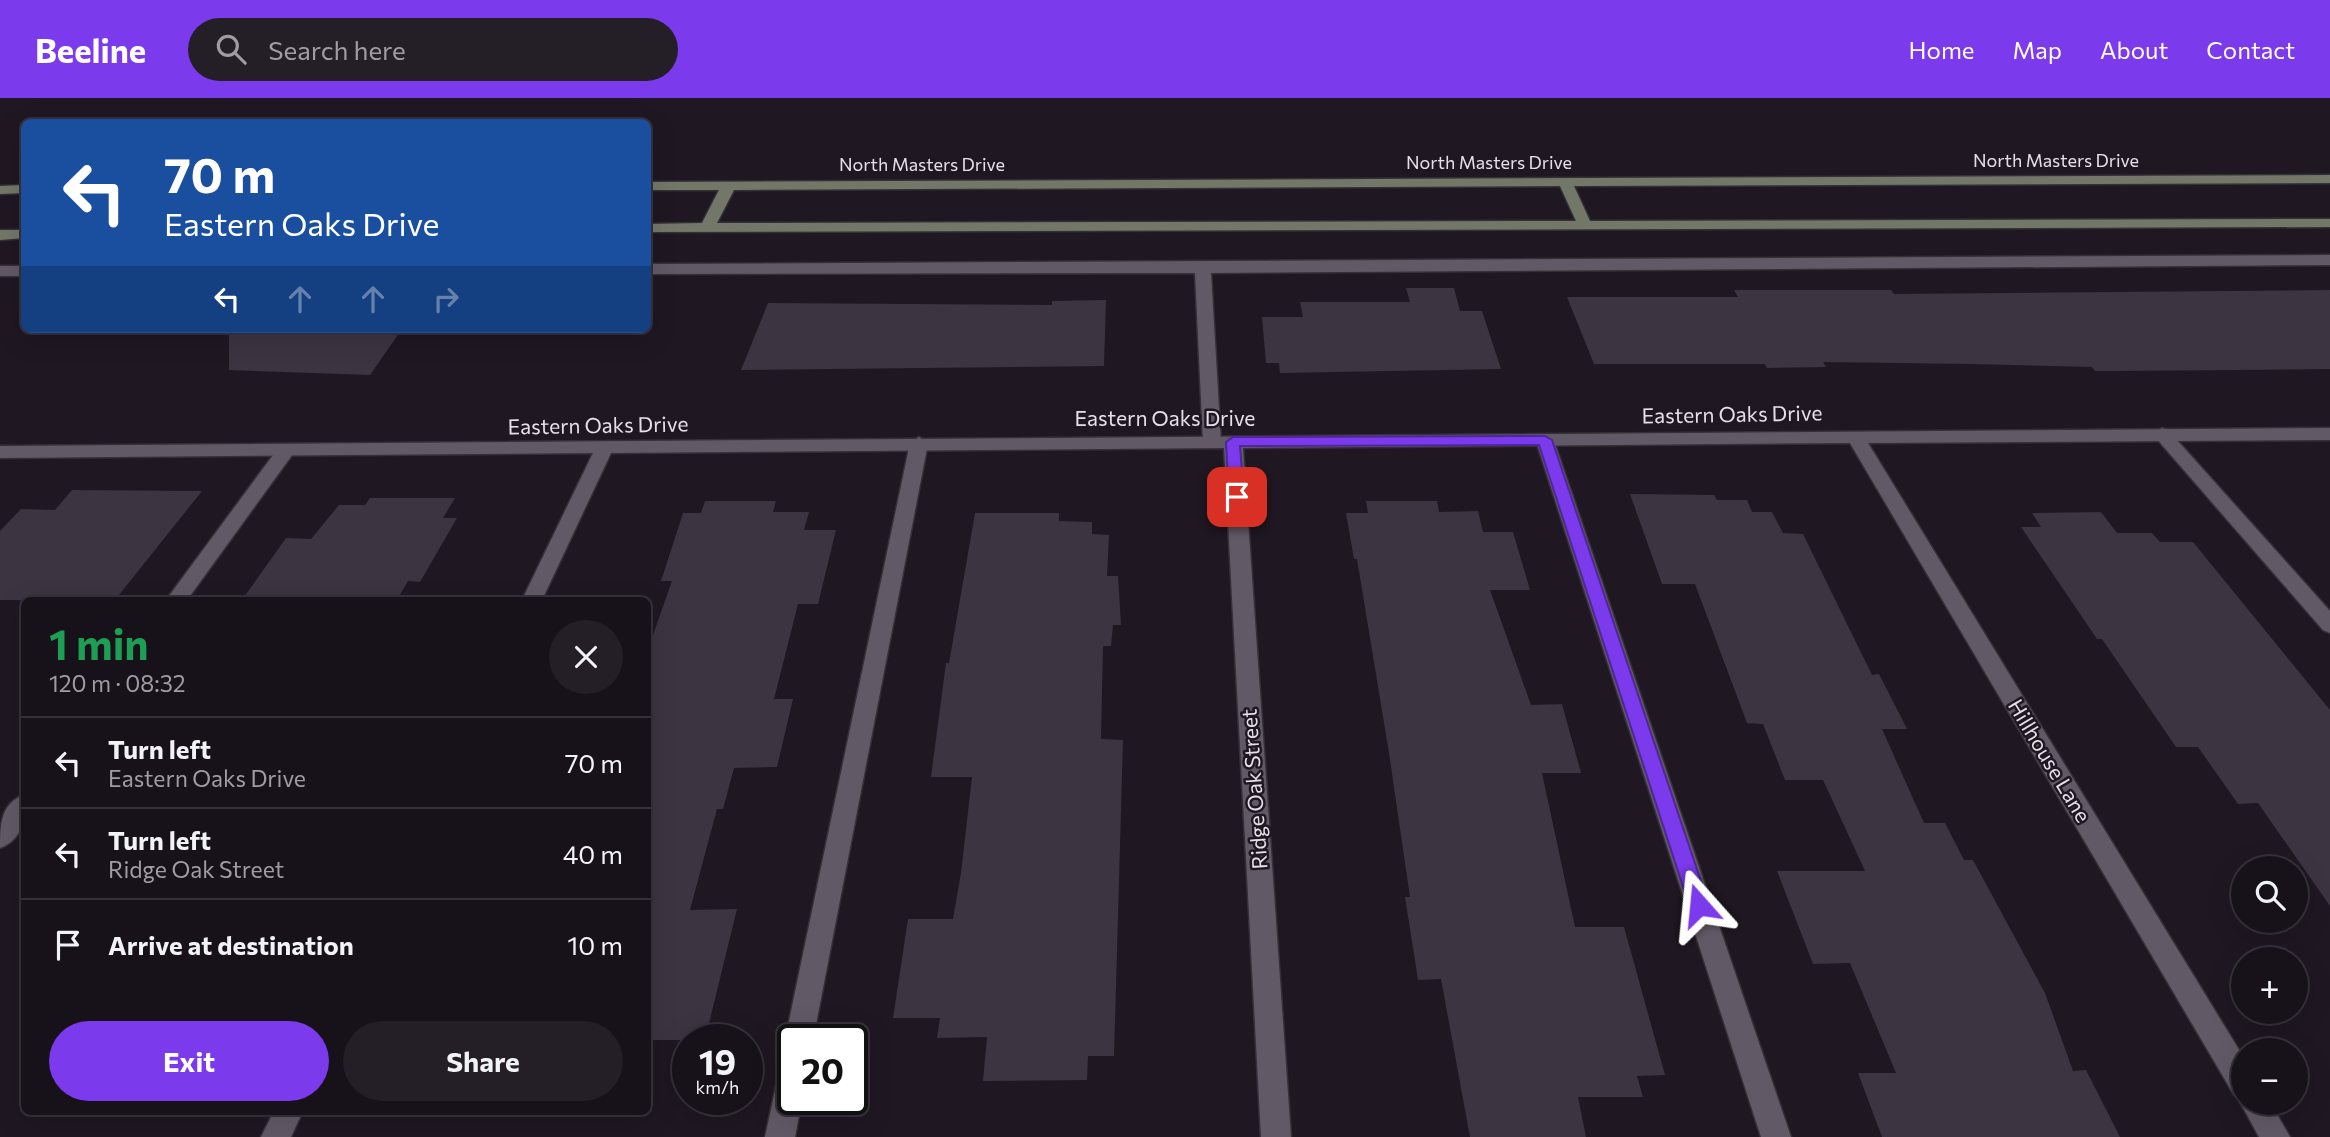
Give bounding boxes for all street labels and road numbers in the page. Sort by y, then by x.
street label: North Masters Drive [1973,149,2139,171]
street label: North Masters Drive [1406,151,1572,173]
street label: North Masters Drive [839,153,1005,175]
street label: Eastern Oaks Drive [1641,399,1823,428]
street label: Eastern Oaks Drive [1075,405,1255,430]
street label: Eastern Oaks Drive [507,410,689,439]
street label: Hillhouse Lane [2004,694,2097,826]
street label: Ridge Oak Street [1235,708,1272,870]

